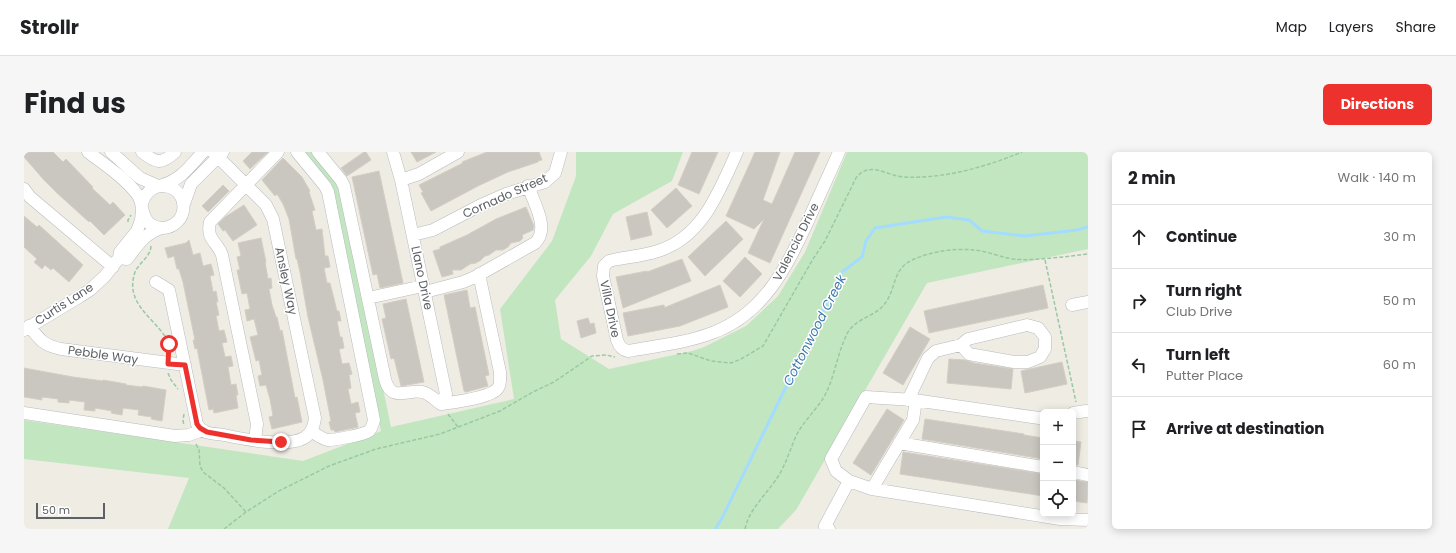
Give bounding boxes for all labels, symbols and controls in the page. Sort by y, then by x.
text: Strollr [20,14,79,41]
text: Map [1276,17,1307,37]
text: Layers [1329,17,1373,37]
text: Share [1395,17,1436,37]
text: Find us [24,84,126,123]
button: Directions [1323,84,1432,125]
text: 2 min [1128,166,1176,190]
text: Walk · 140 m [1338,168,1416,187]
street label: Cornado Street [460,169,550,222]
street label: Valencia Drive [768,200,823,284]
icon: ahead [1128,226,1150,248]
text: Continue [1166,226,1237,247]
text: 30 m [1383,227,1416,246]
street label: Llano Drive [407,244,438,311]
street label: Ansley Way [271,245,302,317]
water label: Cottonwood Creek [778,270,851,389]
street label: Curtis Lane [31,278,96,329]
street label: Villa Drive [596,279,625,339]
text: Turn right [1166,280,1242,301]
icon: right [1128,290,1150,312]
text: 50 m [1383,291,1416,310]
text: Club Drive [1166,302,1232,321]
route start [160,335,178,353]
street label: Pebble Way [67,341,140,368]
text: Turn left [1166,344,1230,365]
icon: left [1128,354,1150,376]
text: 60 m [1383,355,1416,374]
text: Putter Place [1166,366,1243,385]
map controls [1040,409,1076,517]
button: + [1040,409,1076,445]
icon: arrive [1128,418,1150,440]
text: Arrive at destination [1166,418,1324,439]
route end [272,433,290,451]
button: − [1040,445,1076,481]
button: locate [1040,481,1076,517]
scale bar [36,501,105,520]
text: 50 m [42,502,70,518]

